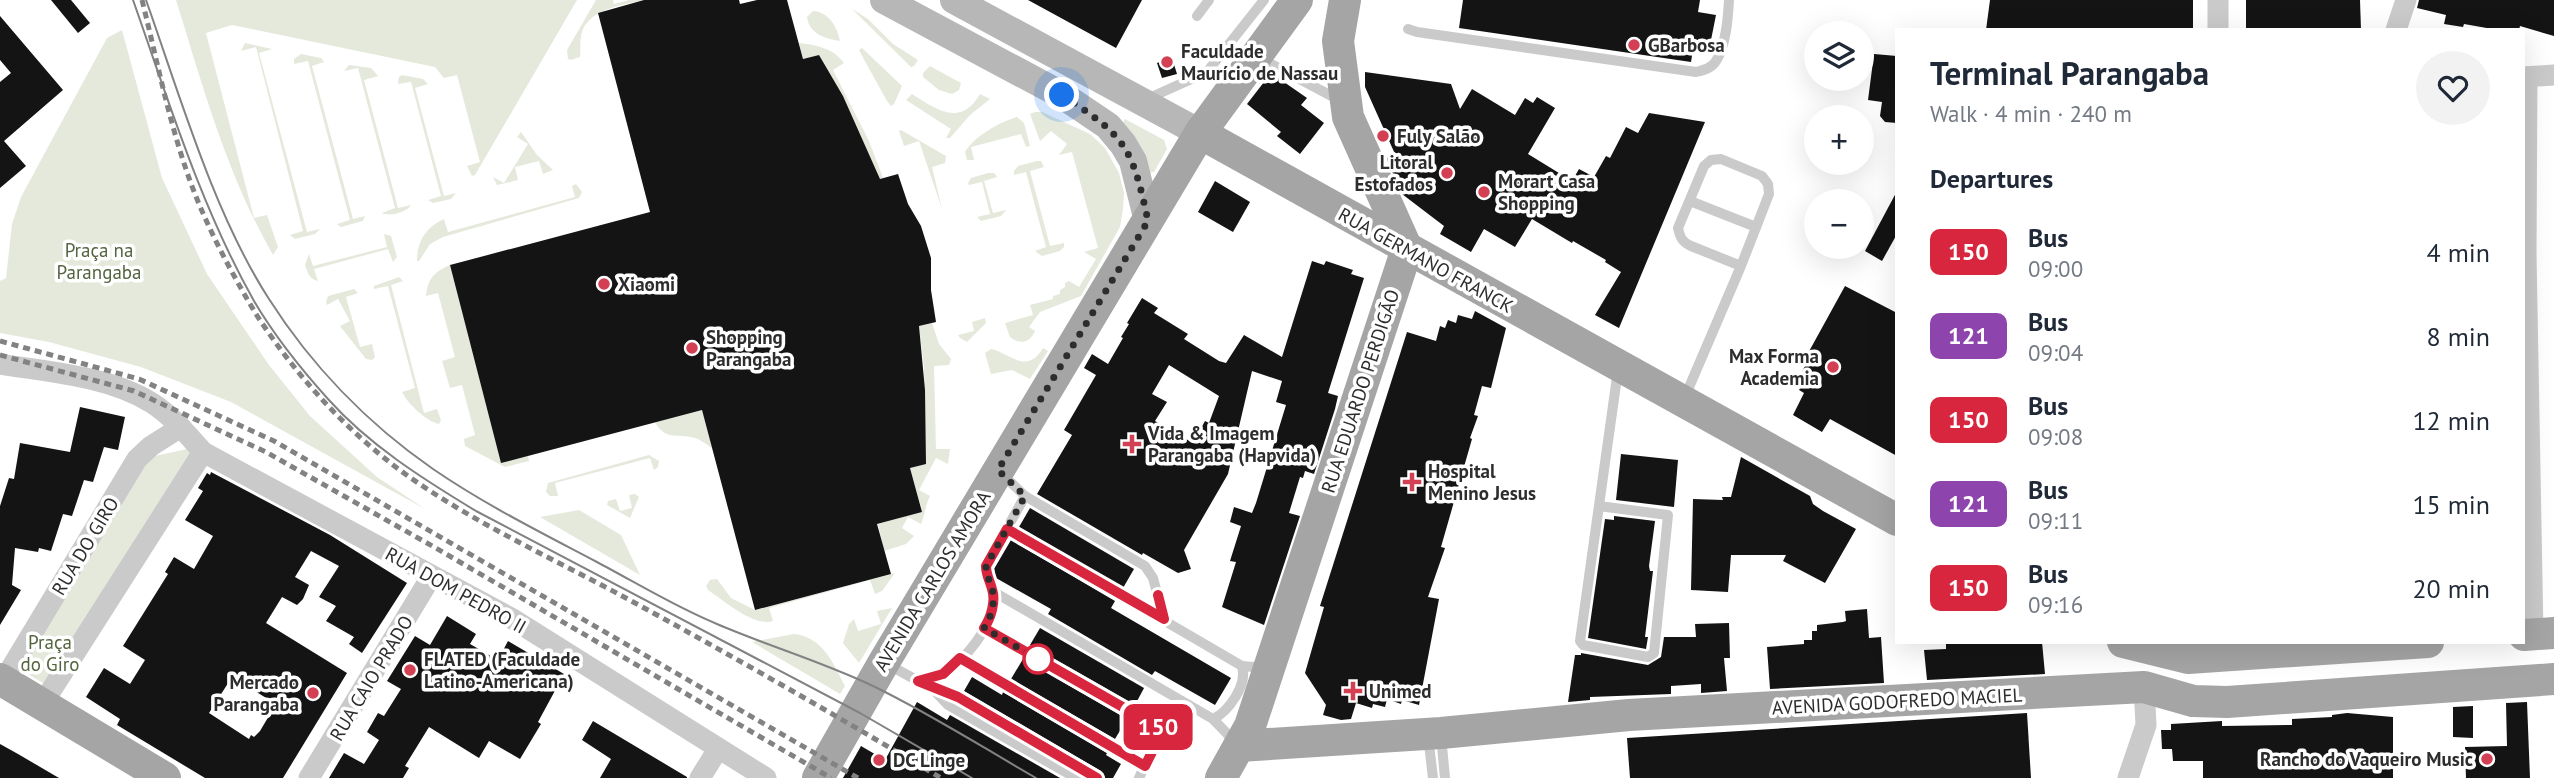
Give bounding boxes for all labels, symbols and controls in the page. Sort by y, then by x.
map controls [1804,21,1874,259]
button: layers [1804,21,1874,91]
place label: GBarbosa [1648,33,1725,57]
marker: GBarbosa [1626,37,1642,53]
place label: Faculdade Maurício de Nassau [1181,39,1338,85]
text: Terminal Parangaba [1930,51,2209,94]
button: heart [2416,51,2490,125]
marker: Faculdade Maurício de Nassau [1159,54,1175,70]
your location [1044,77,1079,112]
text: Walk · 4 min · 240 m [1930,99,2132,128]
button: + [1804,105,1874,175]
place label: Fuly Salão [1397,124,1480,148]
marker: Fuly Salão [1375,128,1391,144]
place label: Litoral Estofados [1355,150,1433,196]
text: Departures [1930,162,2053,195]
marker: Litoral Estofados [1439,165,1455,181]
place label: Morart Casa Shopping [1498,169,1595,215]
marker: Morart Casa Shopping [1476,184,1492,200]
button: − [1804,189,1874,259]
street label: RUA GERMANO FRANCK [1334,202,1518,318]
text: Bus [2028,221,2068,254]
text: 150 [1948,236,1989,267]
text: 4 min [2427,236,2490,269]
park label: Praça na Parangaba [57,238,141,284]
text: 09:00 [2028,254,2083,283]
place label: Xiaomi [618,272,675,296]
marker: Xiaomi [596,276,612,292]
street label: RUA EDUARDO PERDIGÃO [1316,286,1404,496]
text: Bus [2028,305,2068,338]
text: 121 [1948,320,1989,351]
text: 8 min [2427,320,2490,353]
place label: Shopping Parangaba [706,325,791,371]
text: 09:04 [2028,338,2083,367]
marker: Shopping Parangaba [684,340,700,356]
place label: Max Forma Academia [1729,344,1819,390]
marker: Max Forma Academia [1825,359,1841,375]
text: Bus [2028,389,2068,422]
text: 150 [1948,404,1989,435]
text: 12 min [2412,404,2490,437]
place label: Vida & Imagem Parangaba (Hapvida) [1147,421,1316,467]
text: 09:08 [2028,422,2083,451]
marker: Vida & Imagem Parangaba (Hapvida) [1122,434,1142,454]
place label: Hospital Menino Jesus [1428,459,1536,505]
marker: Hospital Menino Jesus [1402,472,1422,492]
text: Bus [2028,473,2068,506]
street label: AVENIDA CARLOS AMORA [868,486,996,676]
text: 121 [1948,488,1989,519]
text: 15 min [2412,488,2490,521]
street label: RUA DO GIRO [46,493,124,599]
text: 09:11 [2028,506,2083,535]
street label: RUA DOM PEDRO II [381,541,531,639]
text: Bus [2028,557,2068,590]
text: 150 [1948,572,1989,603]
text: 20 min [2412,572,2490,605]
text: 09:16 [2028,590,2083,619]
street label: RUA CAIO PRADO [324,611,418,745]
park label: Praça do Giro [21,630,79,676]
unlabelled marker [1023,644,1053,674]
place label: FLATED (Faculdade Latino-Americana) [424,647,580,693]
marker: FLATED (Faculdade Latino-Americana) [402,662,418,678]
place label: Mercado Parangaba [214,670,299,716]
place label: Unimed [1369,679,1432,703]
marker: Unimed [1343,681,1363,701]
street label: AVENIDA GODOFREDO MACIEL [1771,682,2023,720]
marker: Mercado Parangaba [305,685,321,701]
line badge: 150 [1118,704,1198,750]
text: 150 [1138,711,1178,742]
place label: Rancho do Vaqueiro Music [2260,747,2473,771]
place label: DC Linge [893,748,965,772]
marker: Rancho do Vaqueiro Music [2479,751,2495,767]
marker: DC Linge [871,752,887,768]

